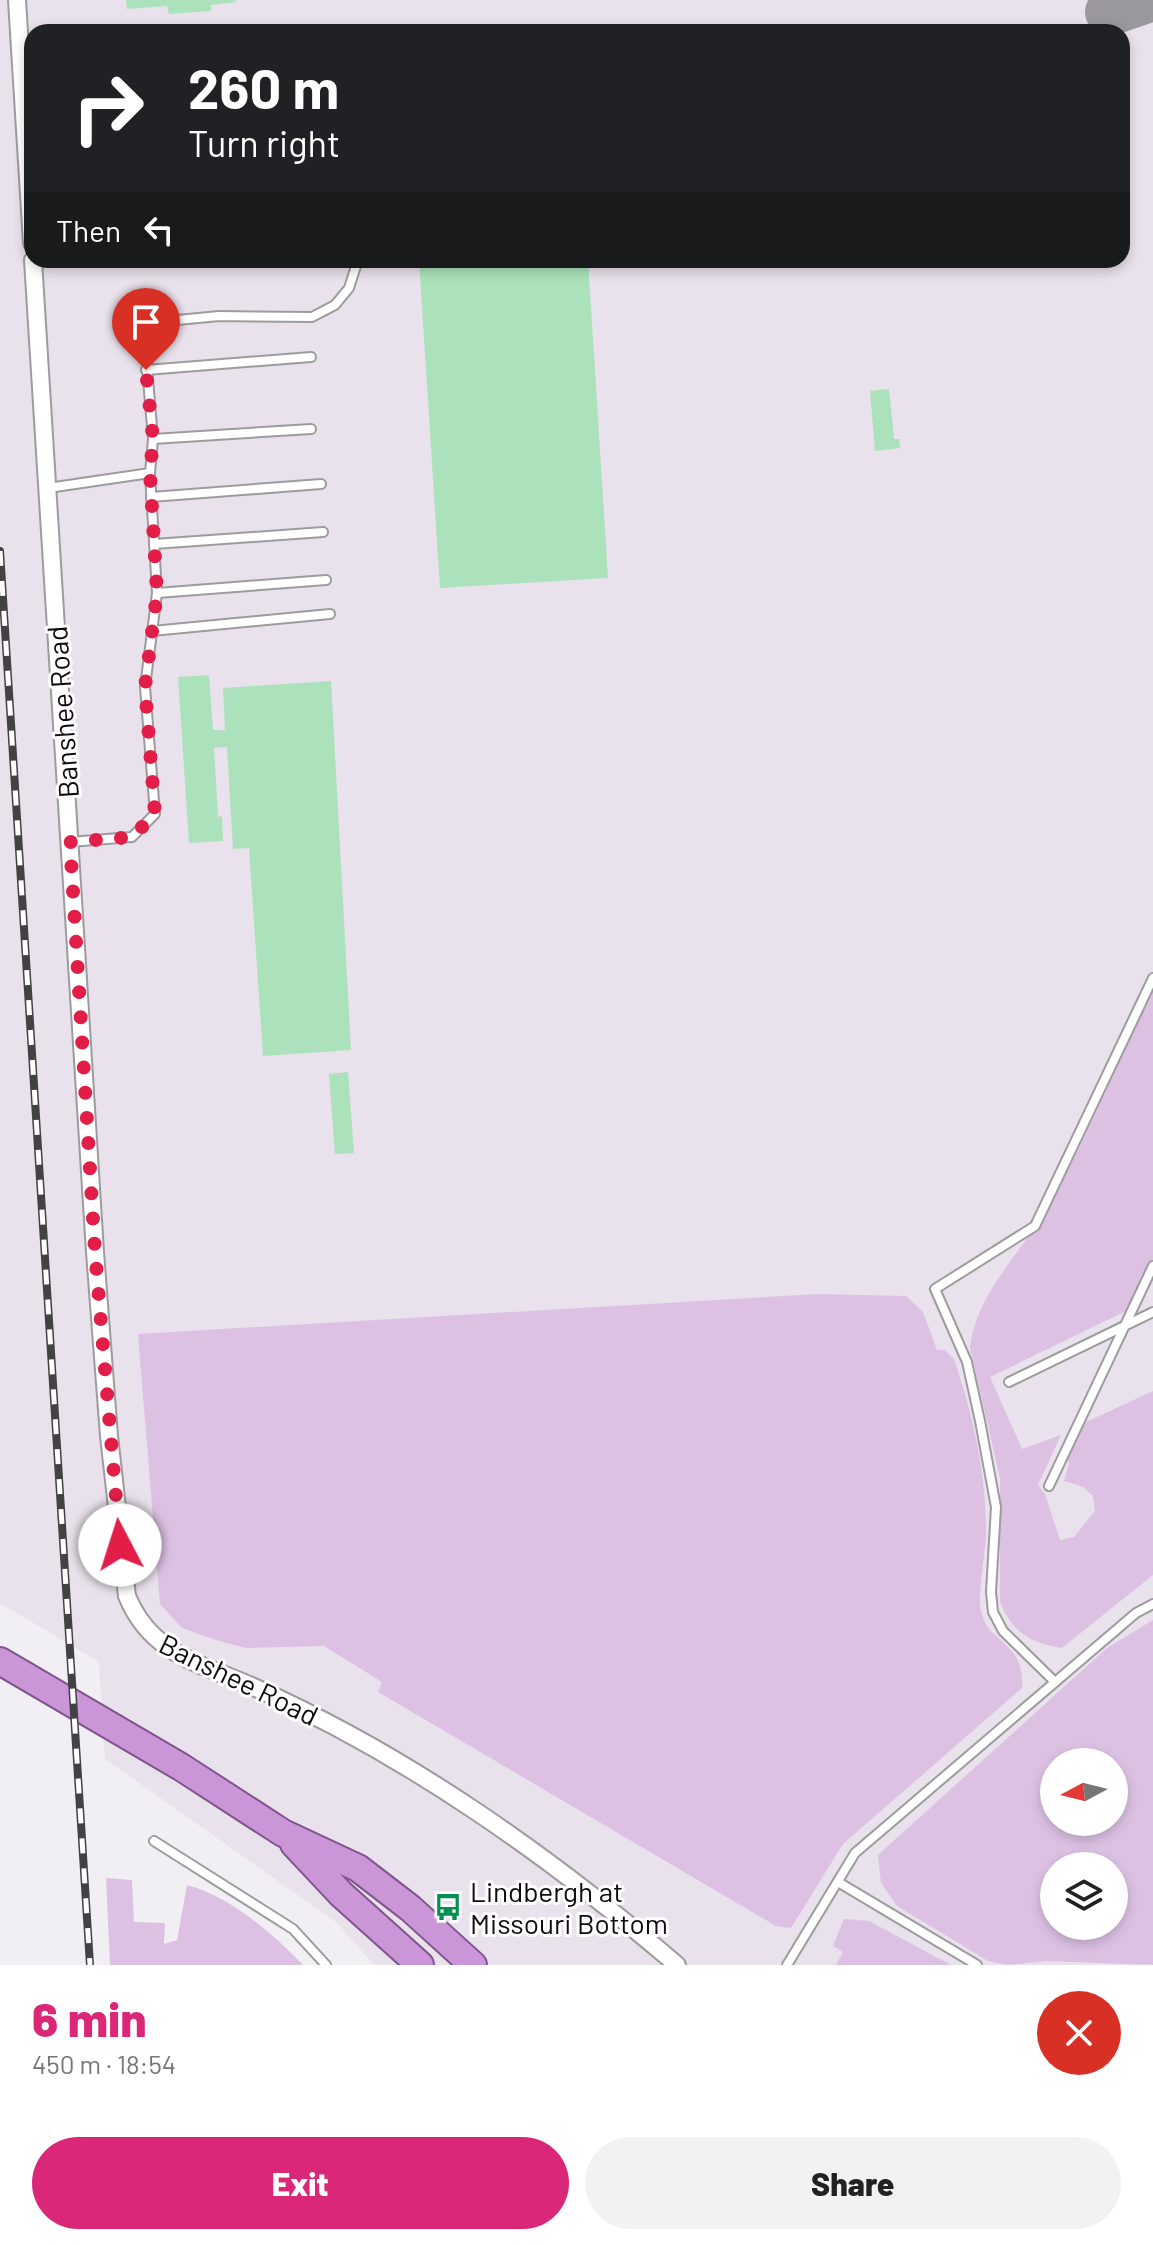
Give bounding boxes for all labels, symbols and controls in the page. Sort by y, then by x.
text: 260 m [188,53,339,120]
icon: right [56,56,160,160]
text: Turn right [188,121,340,164]
icon: left [137,208,181,252]
text: Then [56,212,121,248]
pin [112,288,180,370]
icon: arrive [124,300,168,344]
street label: Banshee Road [39,625,85,799]
position arrow [78,1503,162,1587]
street label: Banshee Road [154,1626,324,1732]
north arrow [1040,1748,1128,1836]
map controls [1040,1748,1128,1940]
button: layers [1040,1852,1128,1940]
place label: Lindbergh at Missouri Bottom [470,1874,668,1940]
bus stop icon: Lindbergh at Missouri Bottom [433,1892,463,1922]
text: 6 min [32,1989,147,2047]
button: close [1037,1991,1121,2075]
text: 450 m · 18:54 [32,2048,176,2079]
button: Exit [32,2137,569,2229]
button: Share [585,2137,1121,2229]

